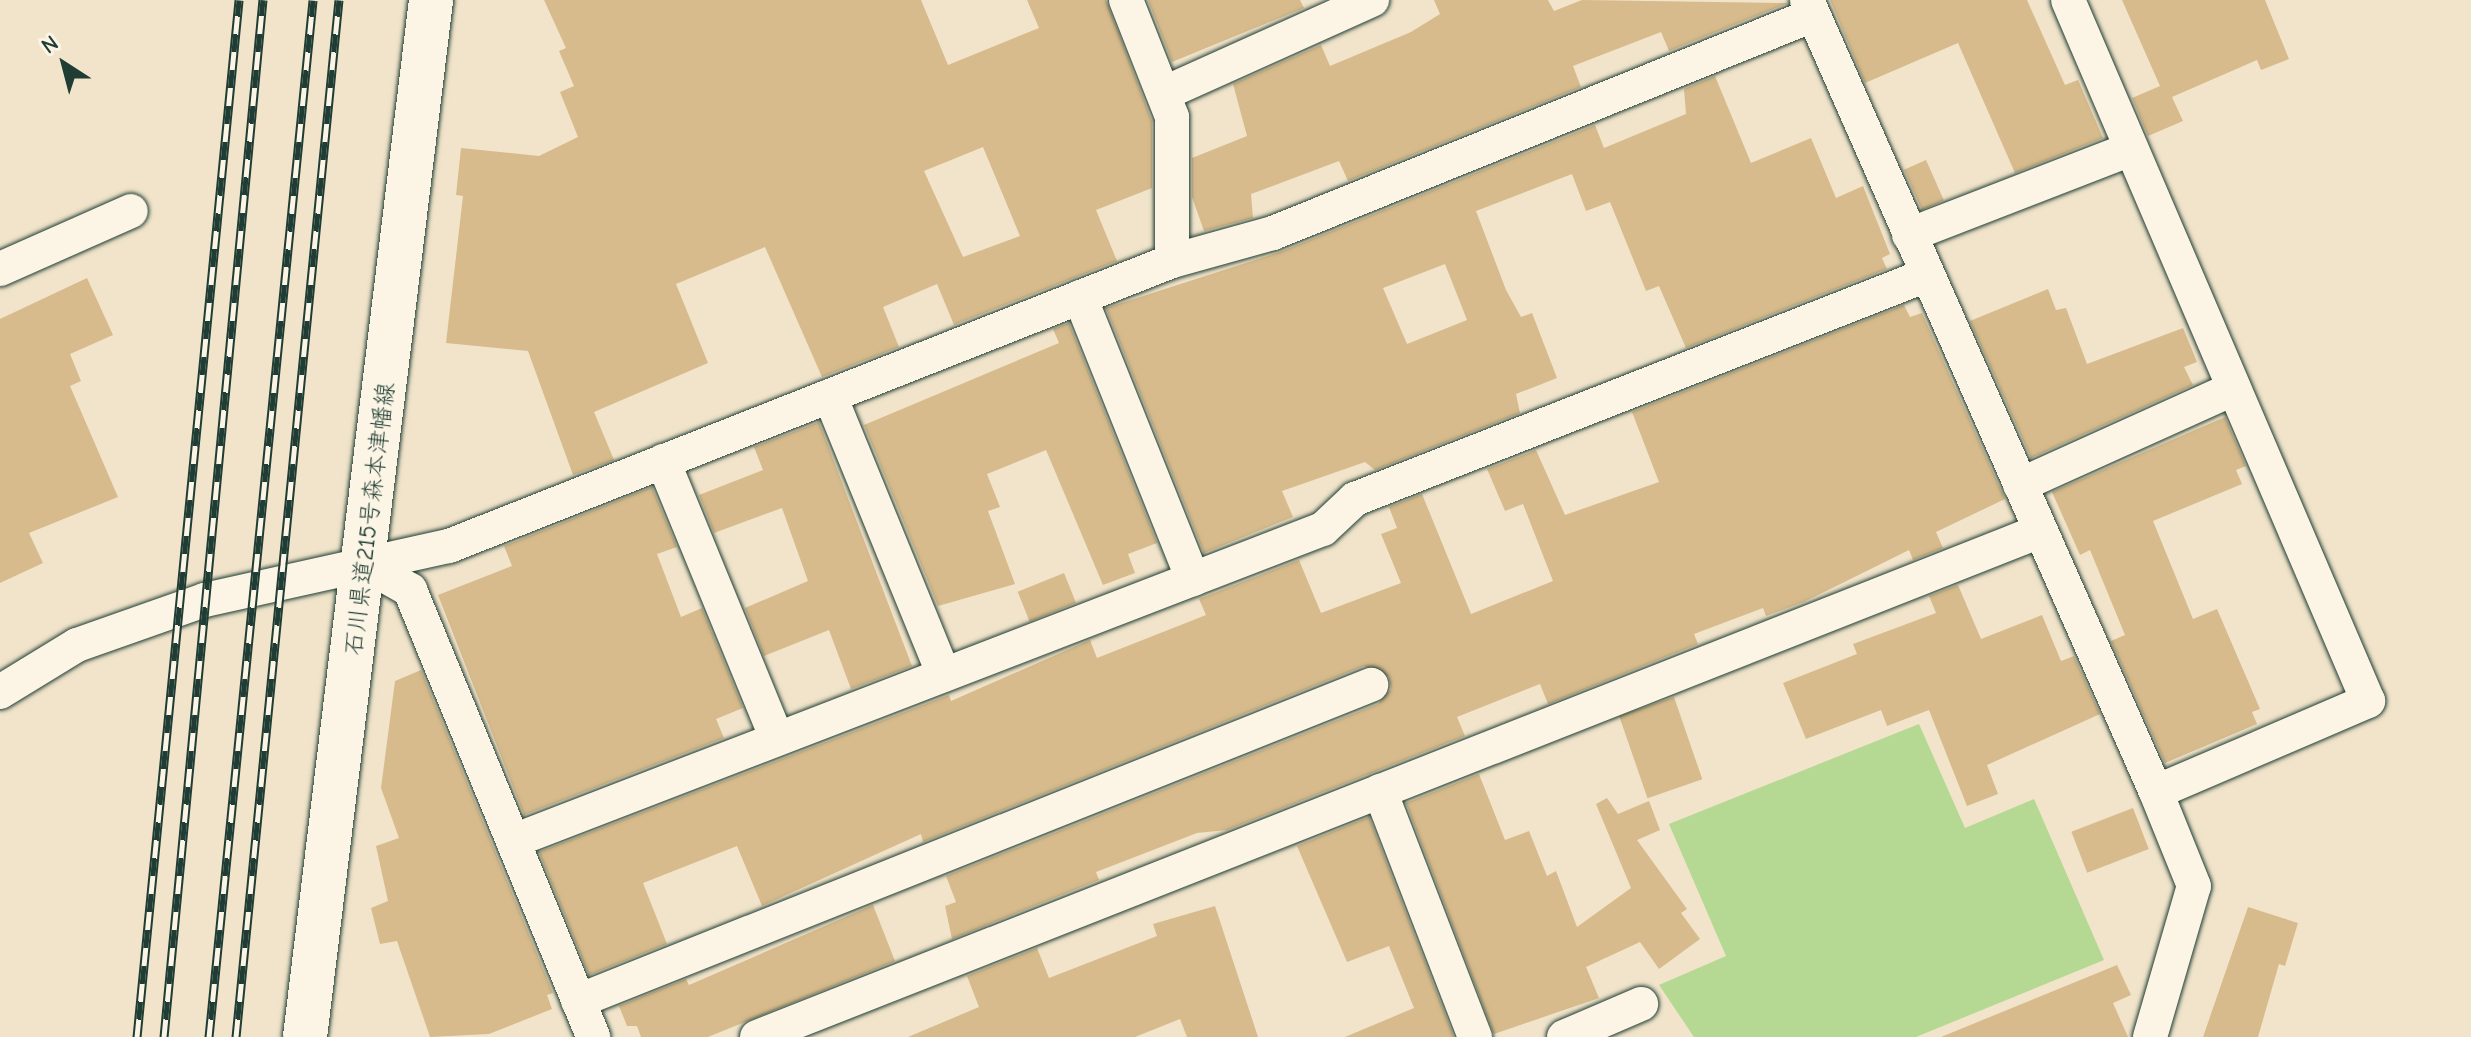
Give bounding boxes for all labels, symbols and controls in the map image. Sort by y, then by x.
north arrow [24,24,104,104]
text: N [36,30,63,59]
street label: 石川県道215号森本津幡線 [339,381,401,657]

